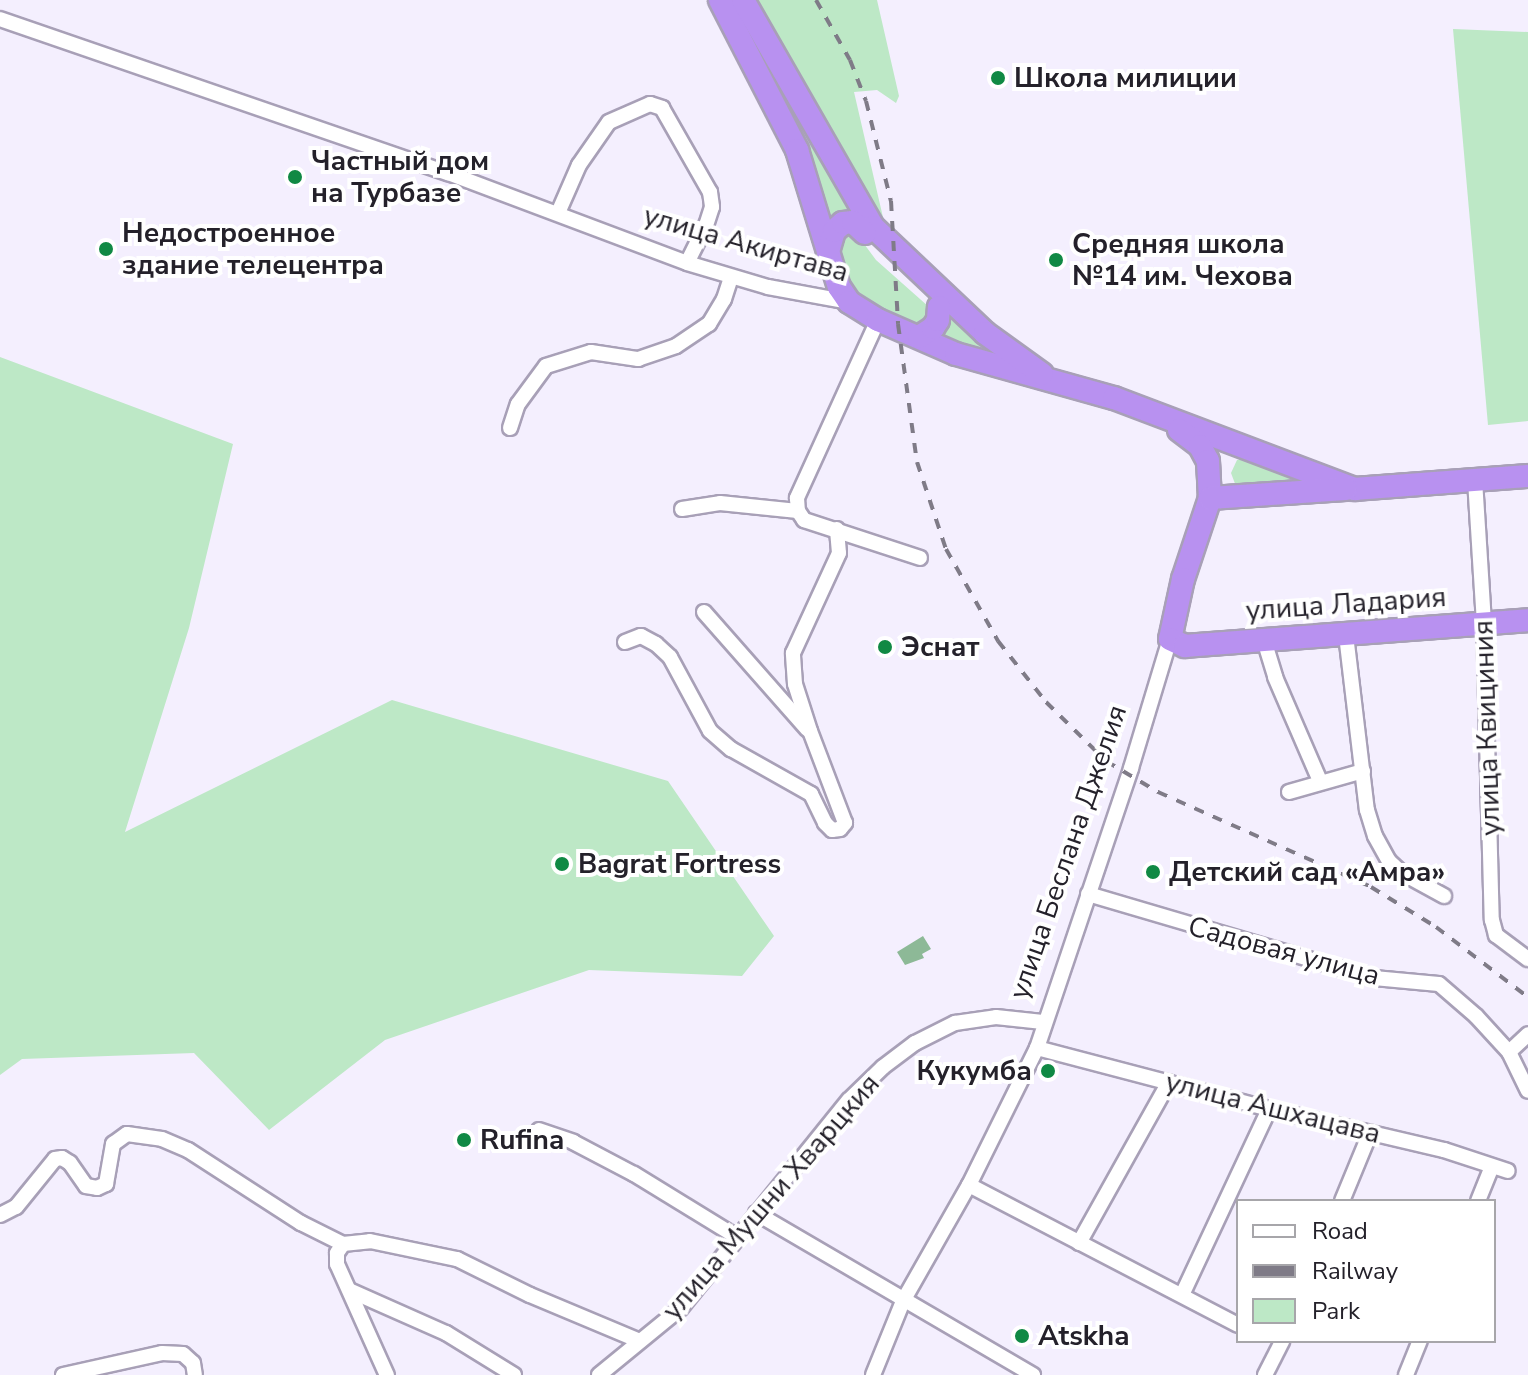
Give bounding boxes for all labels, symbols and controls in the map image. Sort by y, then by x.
place label: Школа милиции [1014,61,1237,95]
marker: Школа милиции [989,69,1007,87]
place label: Частный дом на Турбазе [311,144,489,210]
marker: Частный дом на Турбазе [286,168,304,186]
street label: улица Акиртава [640,199,852,289]
place label: Недостроенное здание телецентра [122,216,384,282]
place label: Средняя школа №14 им. Чехова [1072,227,1293,293]
marker: Недостроенное здание телецентра [97,240,115,258]
marker: Средняя школа №14 им. Чехова [1047,251,1065,269]
street label: улица Ладария [1245,580,1447,628]
street label: улица Квициния [1466,620,1508,836]
place label: Эснат [901,630,980,664]
marker: Эснат [876,638,894,656]
street label: улица Беслана Джелия [1002,701,1134,1003]
place label: Bagrat Fortress [578,847,781,881]
marker: Bagrat Fortress [553,855,571,873]
place label: Детский сад «Амра» [1169,855,1445,889]
marker: Детский сад «Амра» [1144,863,1162,881]
street label: Садовая улица [1185,909,1383,993]
place label: Кукумба [917,1054,1032,1088]
marker: Кукумба [1039,1062,1057,1080]
street label: улица Ашхацава [1162,1065,1384,1151]
street label: улица Мушни Хварцкия [655,1067,887,1327]
place label: Rufina [480,1123,564,1157]
marker: Rufina [455,1131,473,1149]
legend [1236,1199,1496,1343]
text: Road [1312,1215,1368,1247]
text: Railway [1312,1255,1398,1287]
text: Park [1312,1295,1360,1327]
place label: Atskha [1038,1319,1130,1353]
marker: Atskha [1013,1327,1031,1345]

